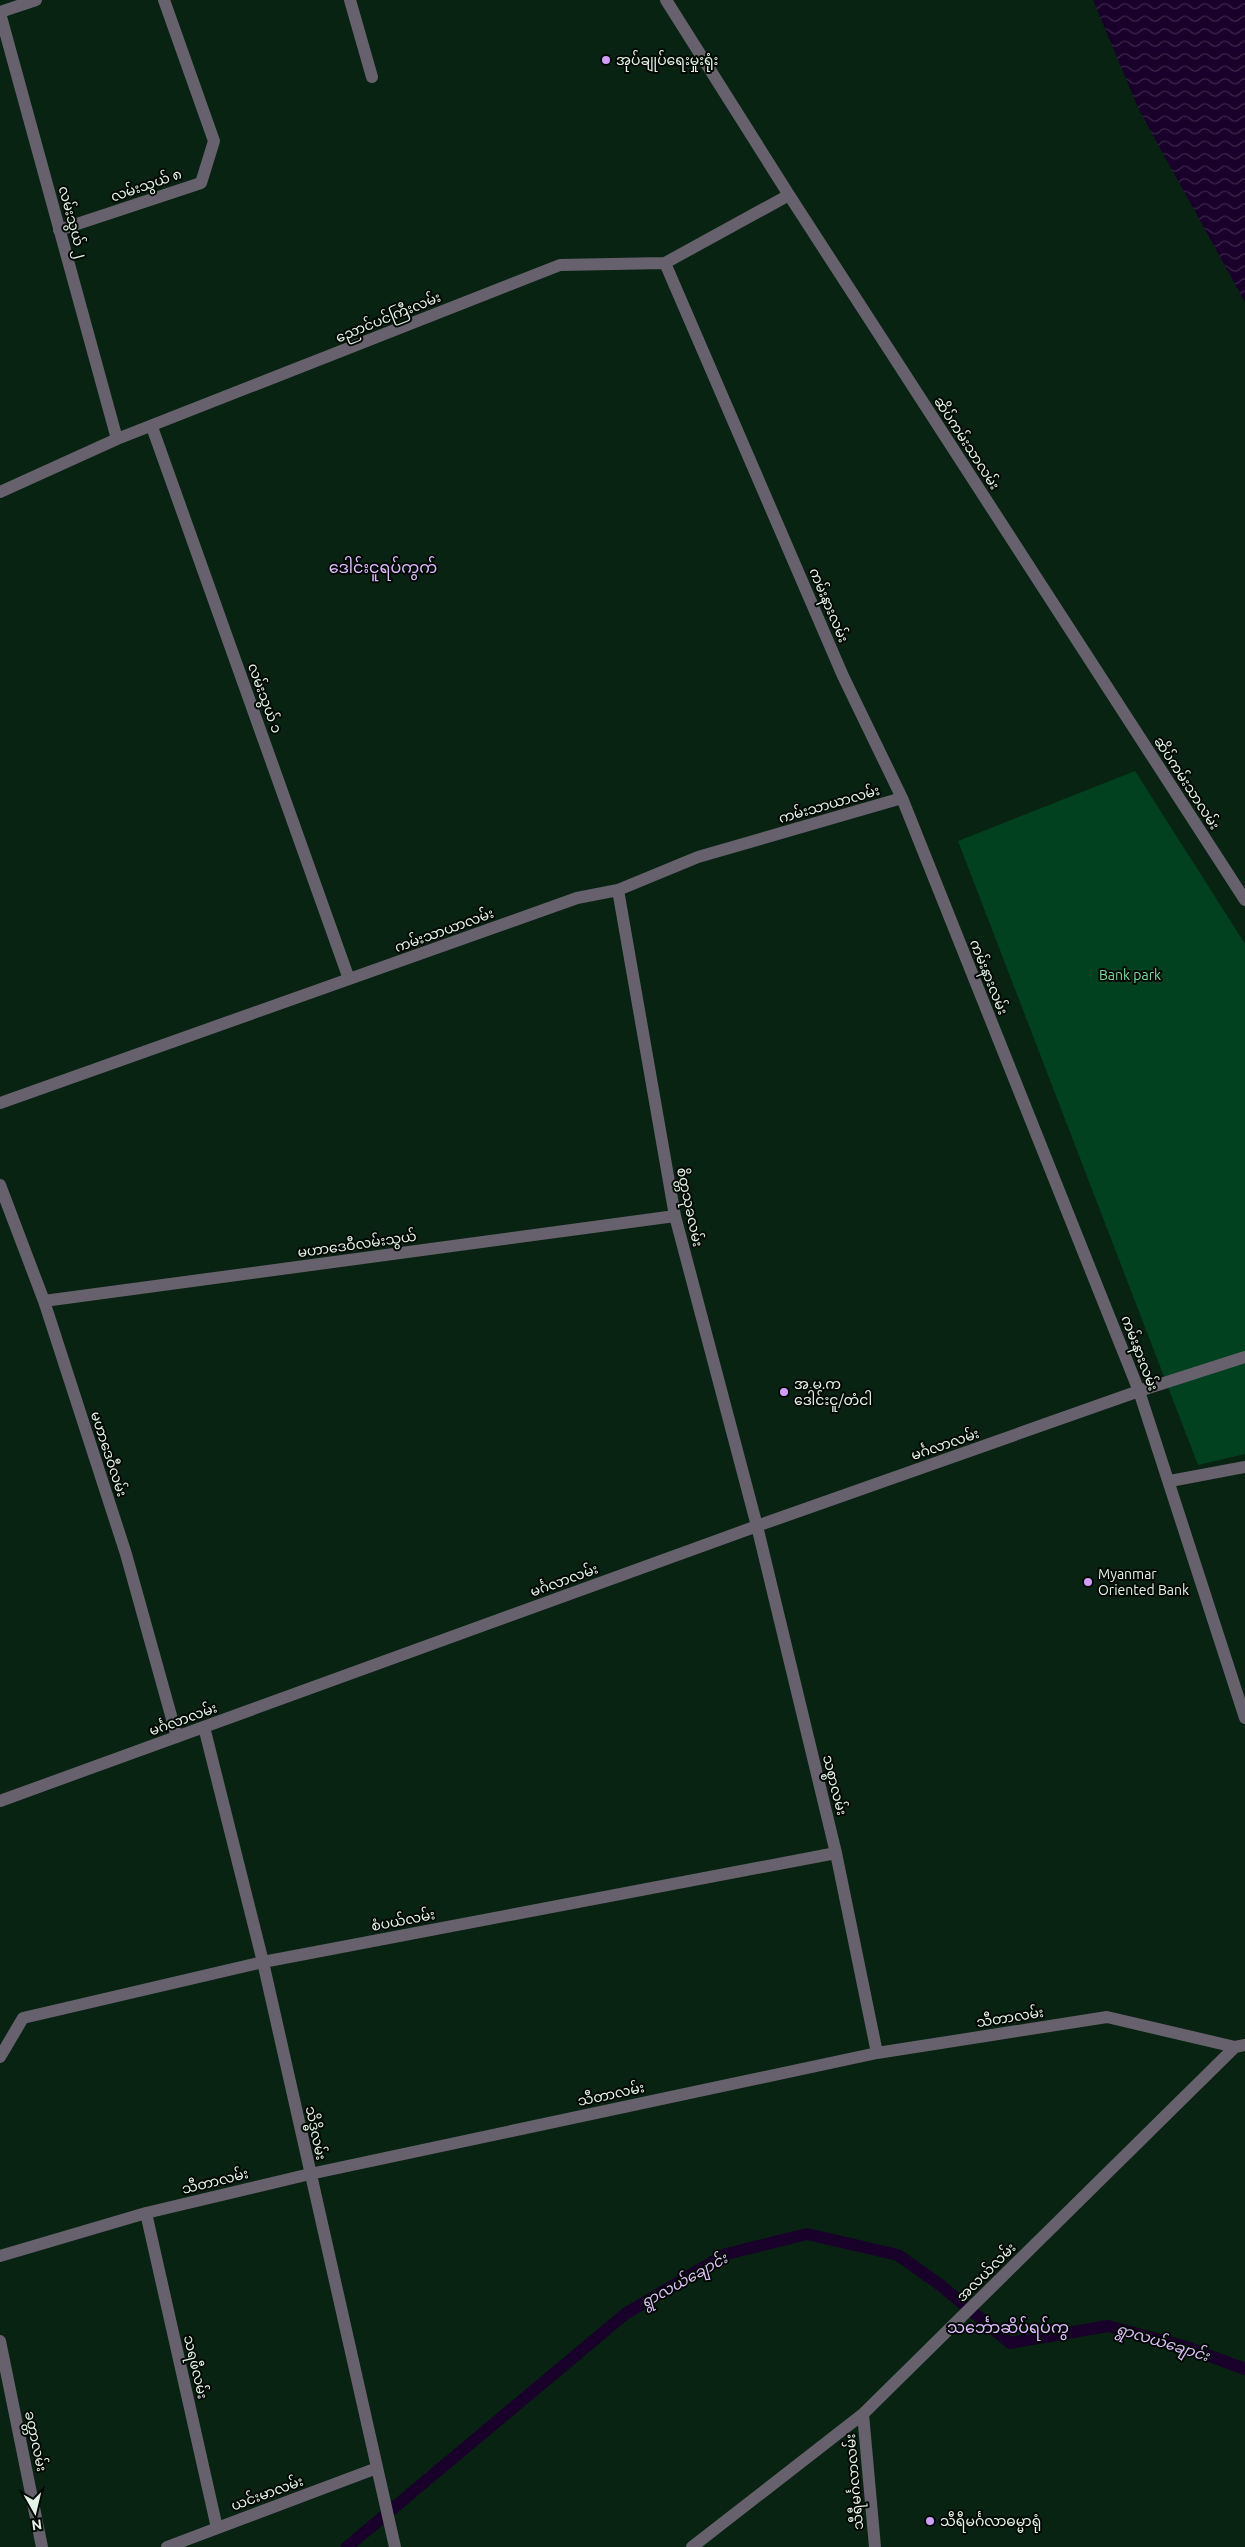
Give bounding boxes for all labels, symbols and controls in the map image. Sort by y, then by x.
place label: အုပ်ချုပ်ရေးမှုးရုံး [616,50,718,72]
marker: အုပ်ချုပ်ရေးမှုးရုံး [600,54,612,66]
street label: လမ်းသွယ် ၈ [108,164,185,207]
street label: လမ်းသွယ် ၂ [52,184,92,261]
street label: ညောင်ပင်ကြီးလမ်း [332,287,444,349]
street label: ဆိပ်ကမ်းသာလမ်း [931,392,1005,492]
district label: ဒေါင်းငူရပ်ကွက် [329,556,437,582]
street label: ကမ်းနားလမ်း [802,565,854,646]
street label: လမ်းသွယ် ၁ [242,660,287,736]
street label: ဆိပ်ကမ်းသာလမ်း [1151,732,1225,832]
street label: ကမ်းသာယာလမ်း [776,780,881,826]
street label: ကမ်းသာယာလမ်း [392,903,496,955]
street label: ကမ်းနားလမ်း [963,936,1013,1018]
park label: Bank park [1099,967,1161,983]
street label: စိတ္တသုခလမ်း [670,1166,708,1249]
street label: မဟာဒေဝီလမ်းသွယ် [296,1226,418,1263]
street label: ကမ်းနားလမ်း [1115,1312,1164,1394]
place label: အ.မ.က ဒေါင်းငူ/တံငါ [794,1376,872,1412]
marker: အ.မ.က ဒေါင်းငူ/တံငါ [778,1386,790,1398]
street label: မဟာဒေဝီလမ်း [88,1409,132,1499]
street label: မင်္ဂလာလမ်း [908,1423,981,1463]
street label: မင်္ဂလာလမ်း [527,1558,600,1600]
place label: Myanmar Oriented Bank [1098,1566,1189,1598]
marker: Myanmar Oriented Bank [1082,1576,1094,1588]
street label: မင်္ဂလာလမ်း [146,1697,219,1739]
street label: သစ္စာလမ်း [816,1753,852,1818]
street label: စံပယ်လမ်း [369,1904,436,1934]
street label: သီတာလမ်း [975,2002,1045,2030]
street label: သီတာလမ်း [576,2077,646,2109]
street label: သိဒ္ဓိလမ်း [298,2104,331,2162]
street label: သီတာလမ်း [180,2163,250,2197]
street label: အလယ်လမ်း [952,2238,1019,2305]
water label: ရွာလယ်ချောင်း [637,2247,733,2314]
district label: သင်္ဘောဆိပ်ရပ်ကွ [947,2316,1069,2341]
water label: ရွာလယ်ချောင်း [1113,2318,1213,2368]
street label: သရဖီလမ်း [177,2333,213,2401]
street label: ခတ္တာလမ်း [18,2409,52,2474]
street label: သီရီမင်္ဂလာလမ်း [840,2433,870,2531]
street label: ယင်းမာလမ်း [228,2471,305,2513]
north arrow [10,2487,60,2537]
place label: သီရီမင်္ဂလာဓမ္မာရုံ [940,2511,1041,2533]
marker: သီရီမင်္ဂလာဓမ္မာရုံ [924,2515,936,2527]
text: N [31,2516,43,2534]

